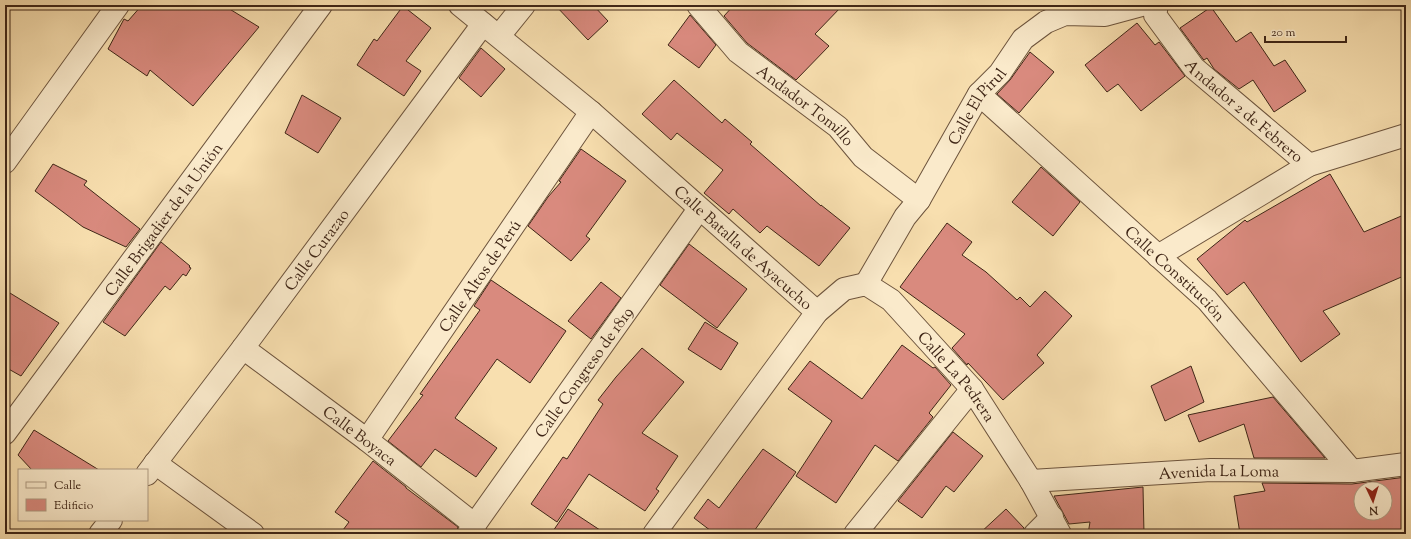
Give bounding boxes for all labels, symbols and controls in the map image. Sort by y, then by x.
scale bar [1265,18,1346,44]
text: 20 m [1271,24,1296,42]
street label: Andador 2 de Febrero [1178,56,1307,170]
street label: Andador Tomillo [751,61,859,152]
street label: Calle El Pirul [943,64,1014,150]
street label: Calle Brigadier de la Unión [101,138,230,302]
street label: Calle Batalla de Ayacucho [668,181,817,317]
street label: Calle Curazao [280,205,356,297]
street label: Calle Altos de Perú [435,216,528,338]
street label: Calle Constitución [1118,222,1230,328]
street label: Calle Congreso de 1819 [531,303,640,444]
street label: Calle La Pedrera [911,327,1000,428]
street label: Calle Boyaca [317,402,401,473]
street label: Avenida La Loma [1158,461,1280,487]
legend [18,469,148,521]
text: Calle [54,477,82,495]
north arrow [1353,481,1393,521]
text: Edificio [54,497,94,515]
text: N [1368,502,1380,518]

